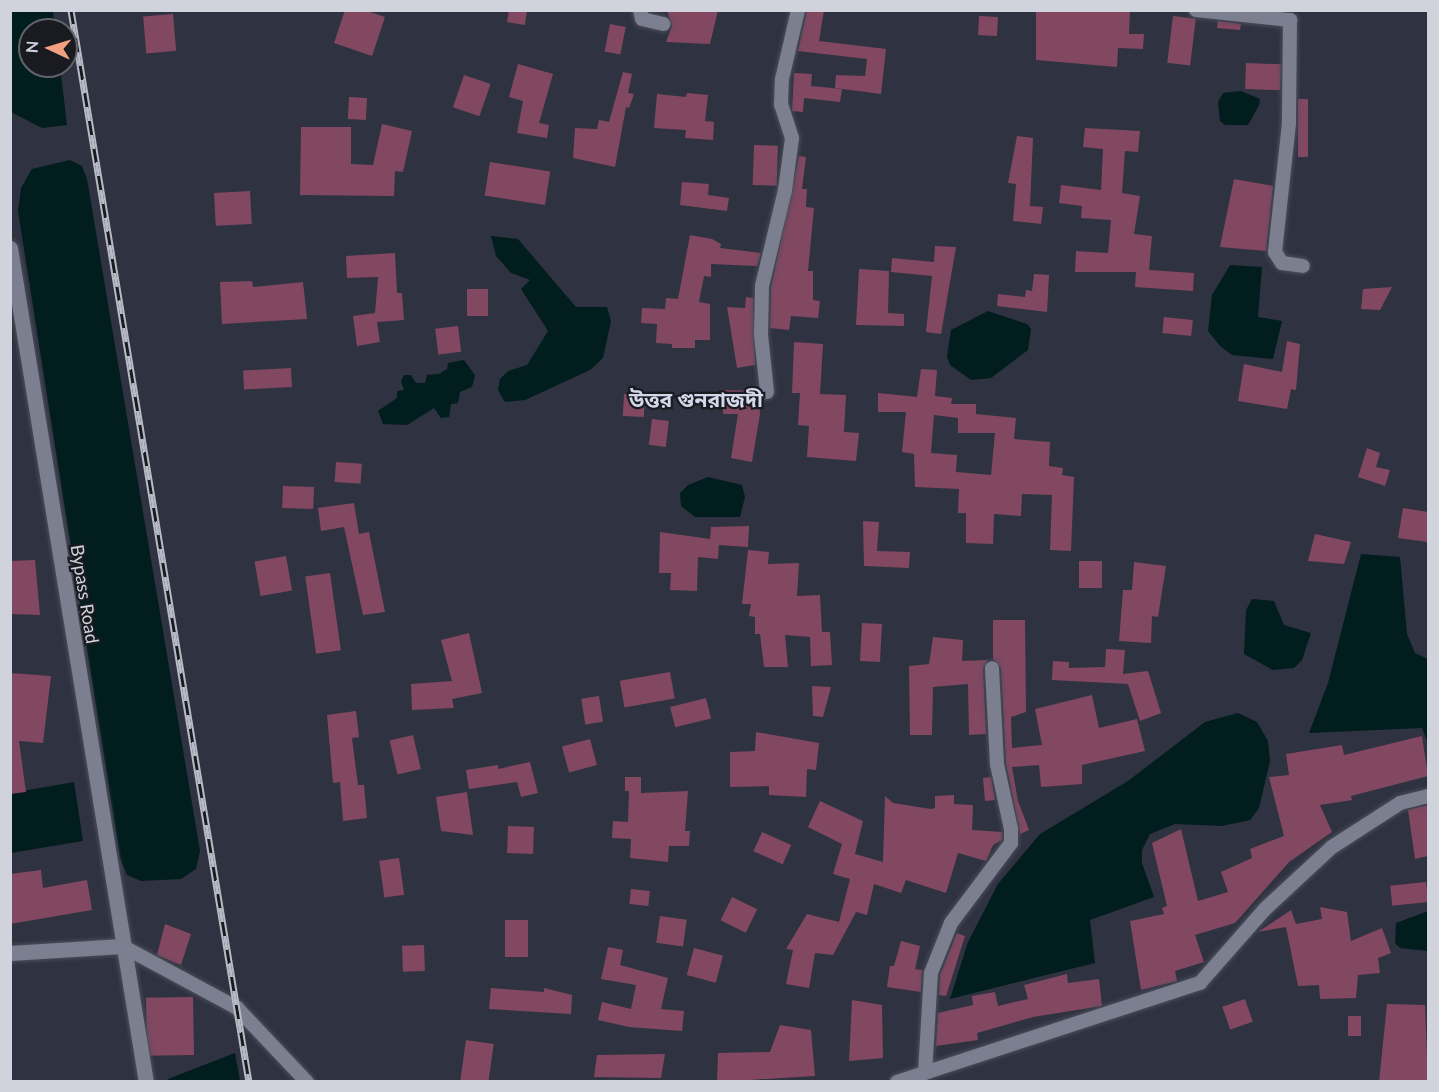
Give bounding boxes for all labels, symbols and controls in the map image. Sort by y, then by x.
north arrow [18,18,78,78]
text: N [22,40,41,54]
district label: উত্তর গুনরাজদী [629,386,763,412]
street label: Bypass Road [67,543,103,645]

